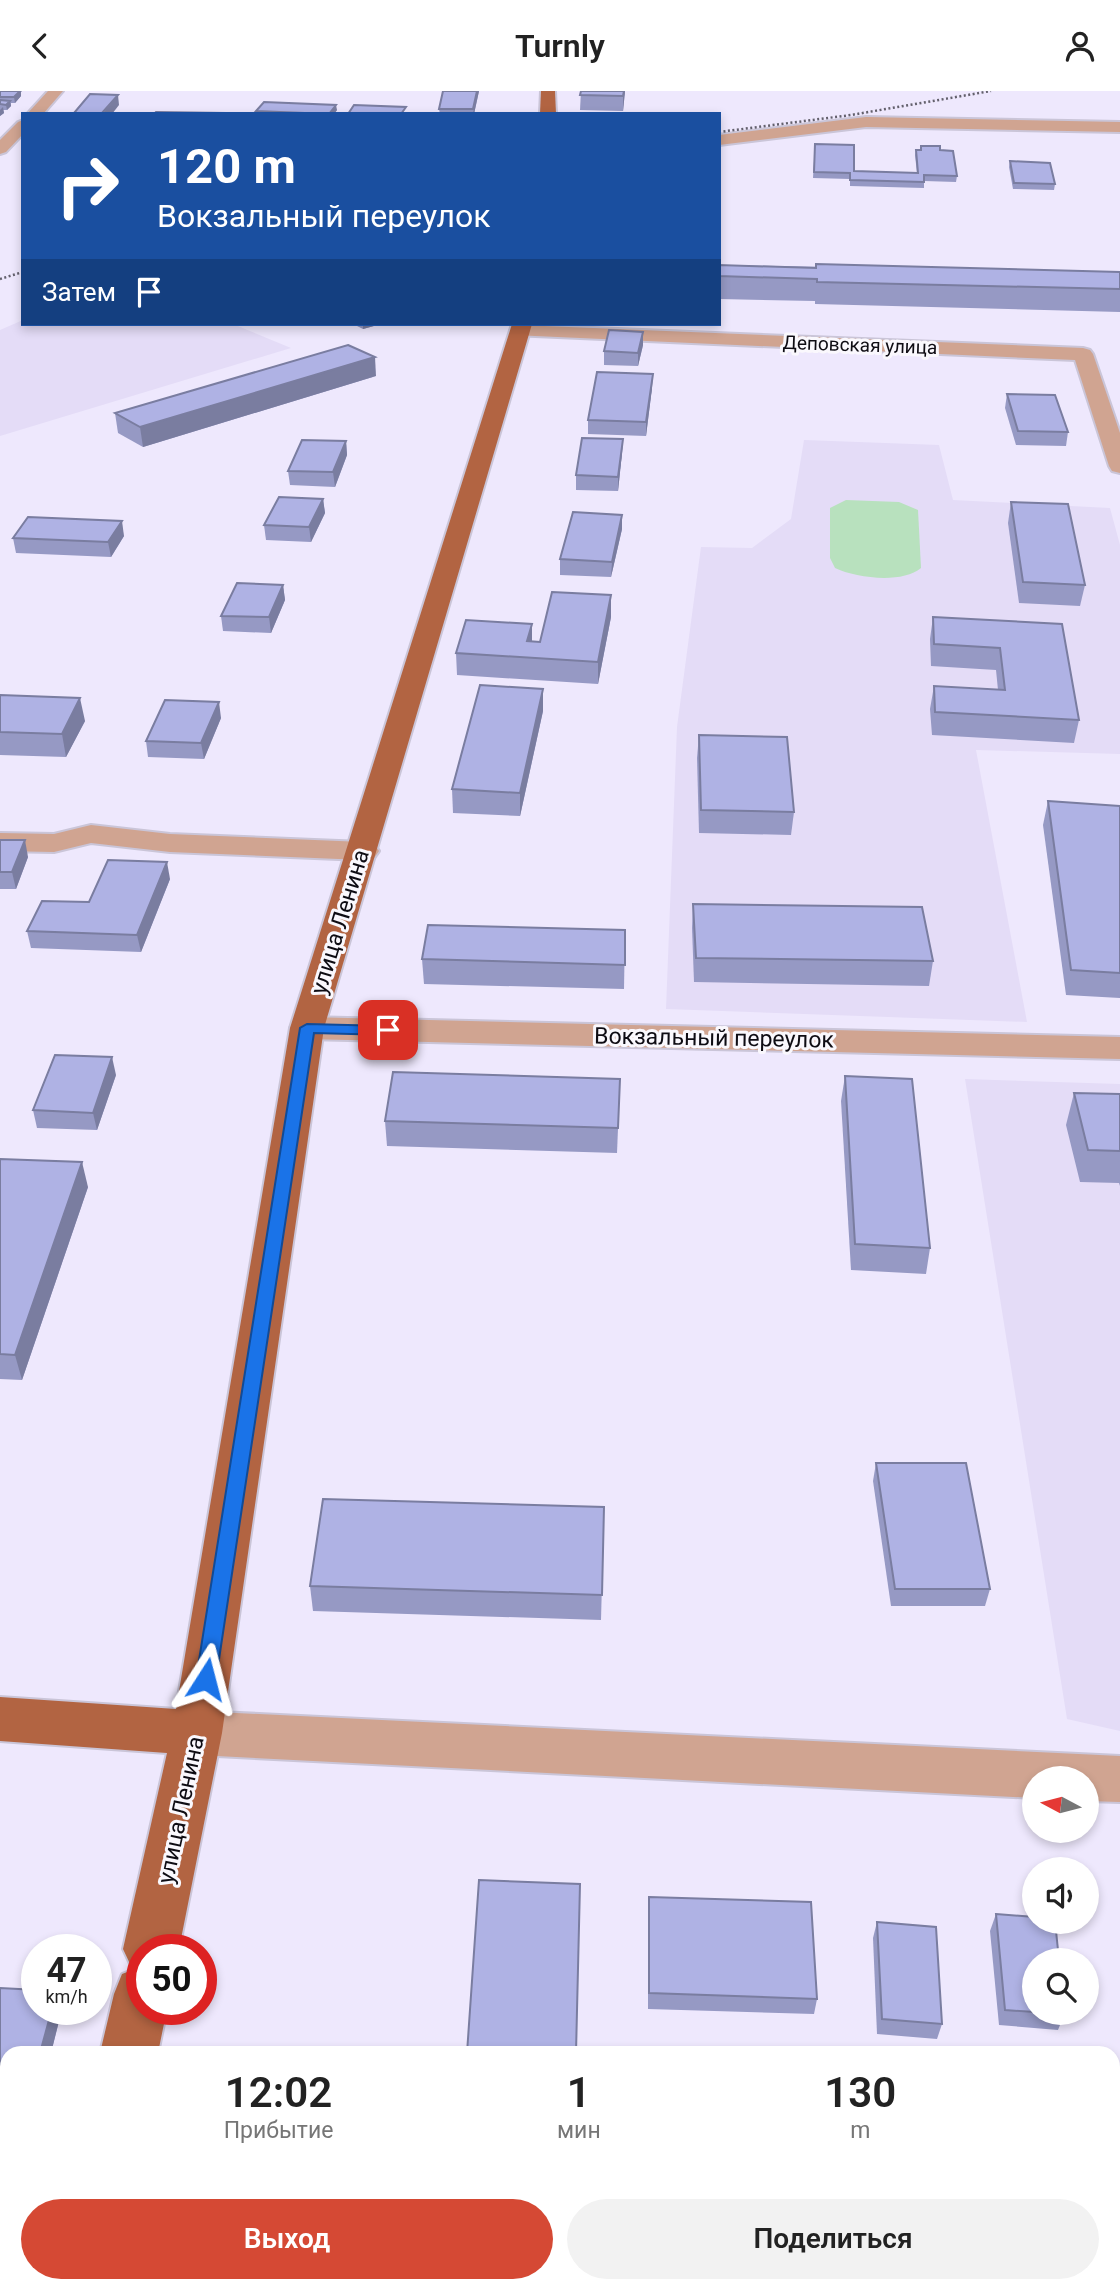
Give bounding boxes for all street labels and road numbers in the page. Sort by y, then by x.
street label: Деповская улица [782,331,938,359]
street label: улица Ленина [305,847,375,997]
street label: Вокзальный переулок [594,1022,835,1054]
street label: улица Ленина [152,1734,210,1886]

